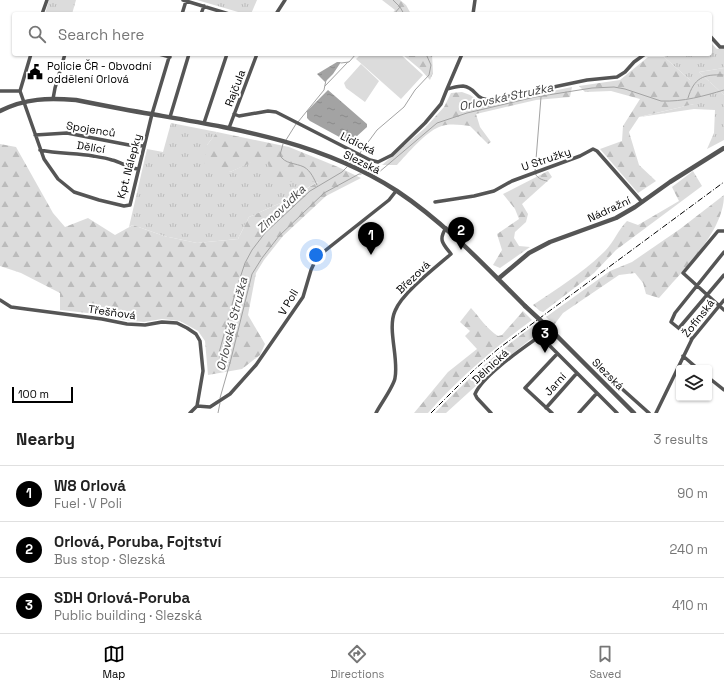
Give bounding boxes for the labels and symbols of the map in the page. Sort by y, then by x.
place label: Policie ČR - Obvodní oddělení Orlová [47,59,152,86]
public building icon: Policie ČR - Obvodní oddělení Orlová [26,63,44,81]
street label: Rajčula [222,67,249,108]
water label: Orlovská Stružka [457,79,555,115]
street label: Spojenců [65,118,117,140]
street label: Lidická [338,129,378,158]
street label: Kpt. Nálepky [114,132,144,200]
street label: Dělící [76,138,106,156]
street label: U Stružky [520,144,572,174]
street label: Slezská [341,147,383,177]
water label: Zimovůdka [253,182,309,236]
street label: Nádražní [585,193,633,225]
pin: 2 [448,217,474,250]
pin: 1 [358,222,384,255]
your location [306,245,326,265]
street label: Březová [393,257,433,297]
water label: Orlovská Stružka [213,276,251,372]
street label: V Poli [275,286,301,318]
street label: Žofinská [679,296,718,340]
street label: Třešňová [87,302,137,322]
pin: 3 [532,320,558,353]
street label: Dělnická [469,345,512,386]
street label: Slezská [589,355,627,393]
street label: Jarní [541,369,569,398]
scale bar [12,385,73,404]

